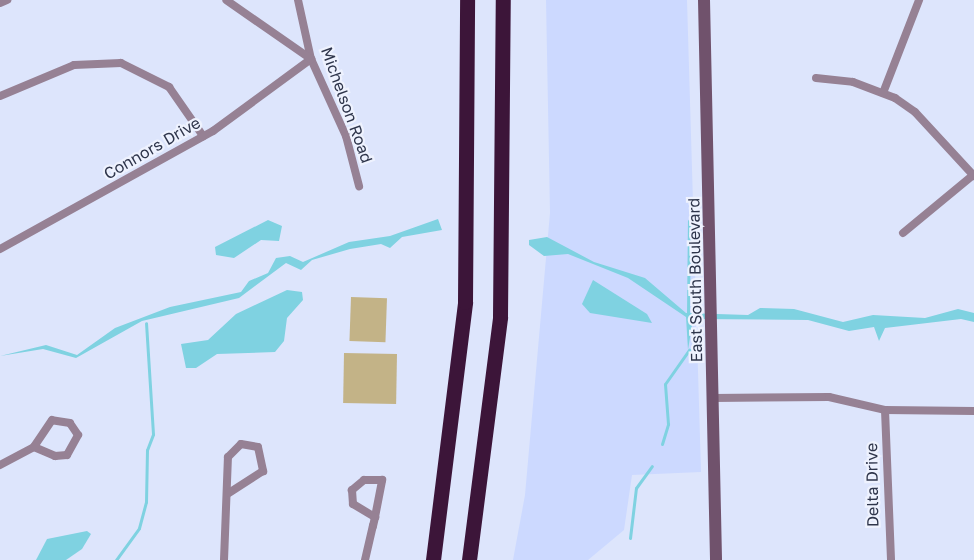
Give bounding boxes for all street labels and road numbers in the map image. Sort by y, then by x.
street label: Michelson Road [317,44,377,166]
street label: Connors Drive [100,113,204,183]
street label: East South Boulevard [684,198,706,362]
street label: Delta Drive [862,443,882,527]

